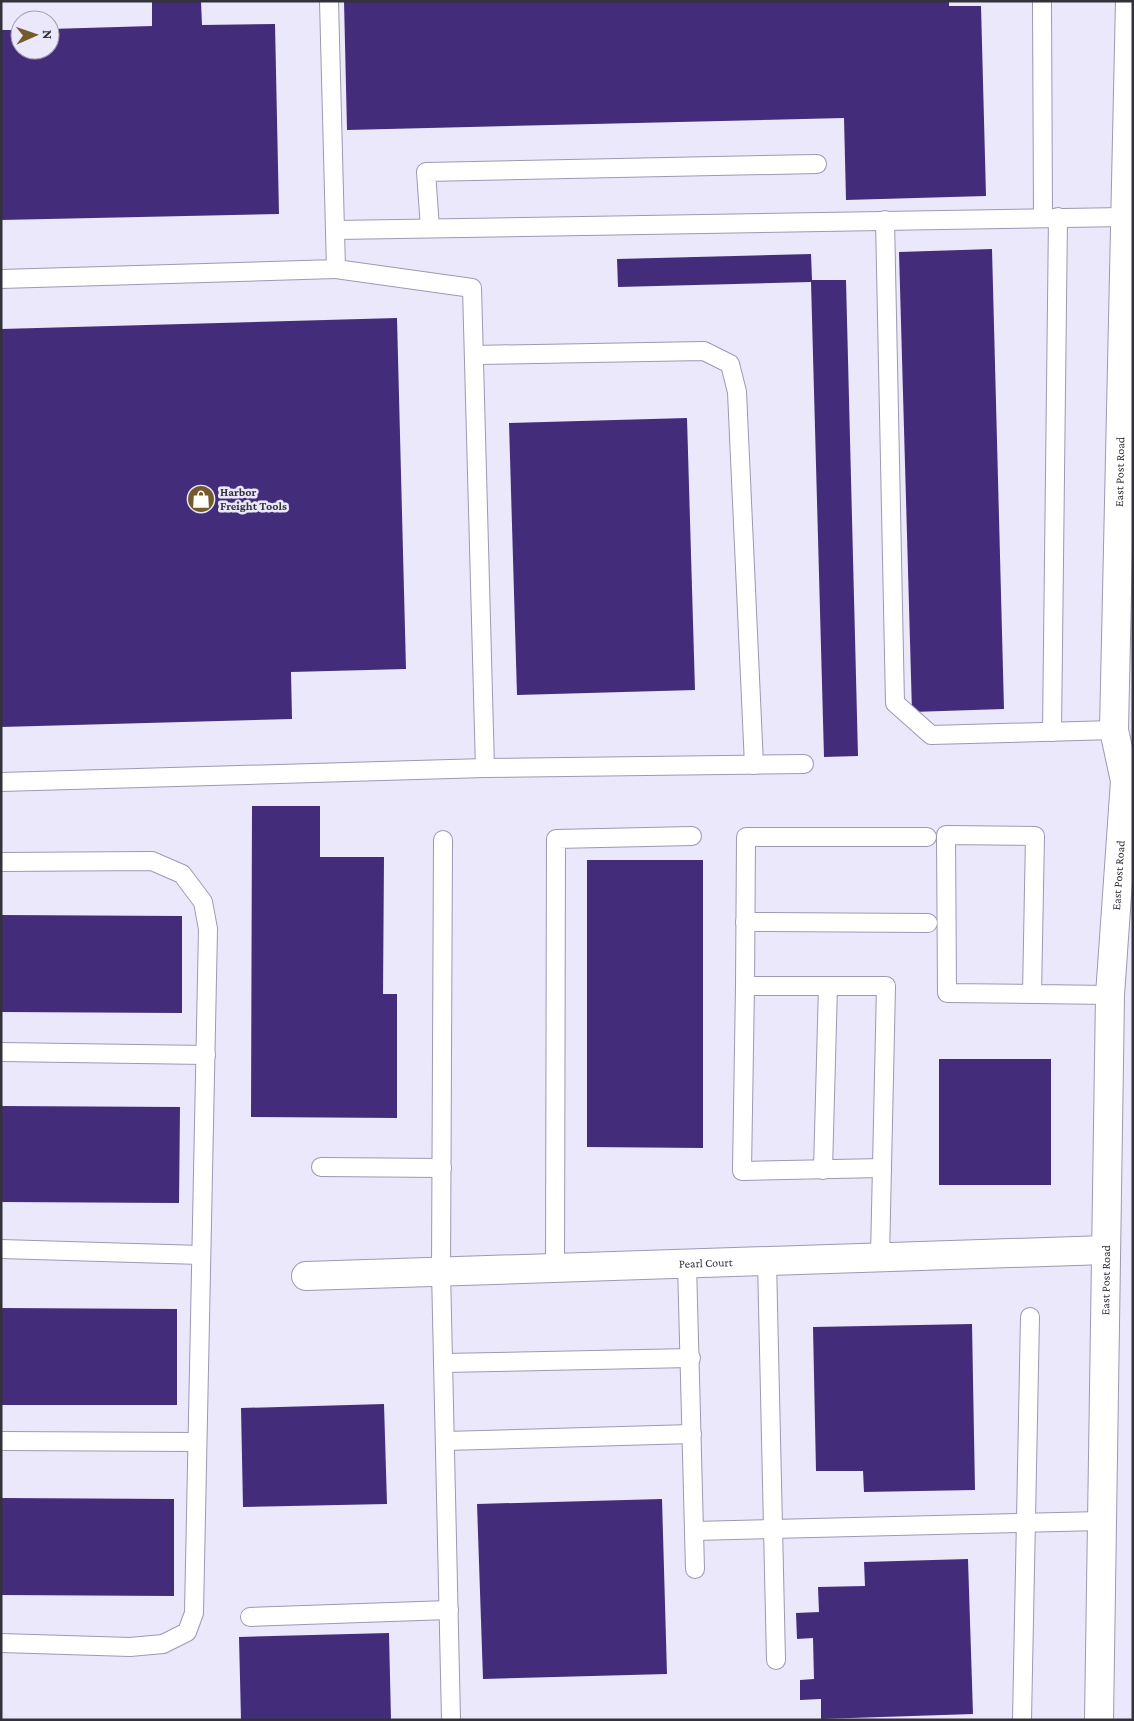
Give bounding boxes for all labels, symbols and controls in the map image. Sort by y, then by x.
north arrow [10,10,60,60]
text: N [40,29,56,40]
street label: East Post Road [1112,436,1127,507]
shop icon: Harbor Freight Tools [186,484,216,514]
place label: Harbor Freight Tools [220,485,287,513]
street label: East Post Road [1109,839,1128,911]
street label: East Post Road [1098,1244,1113,1315]
street label: Pearl Court [679,1255,734,1271]

